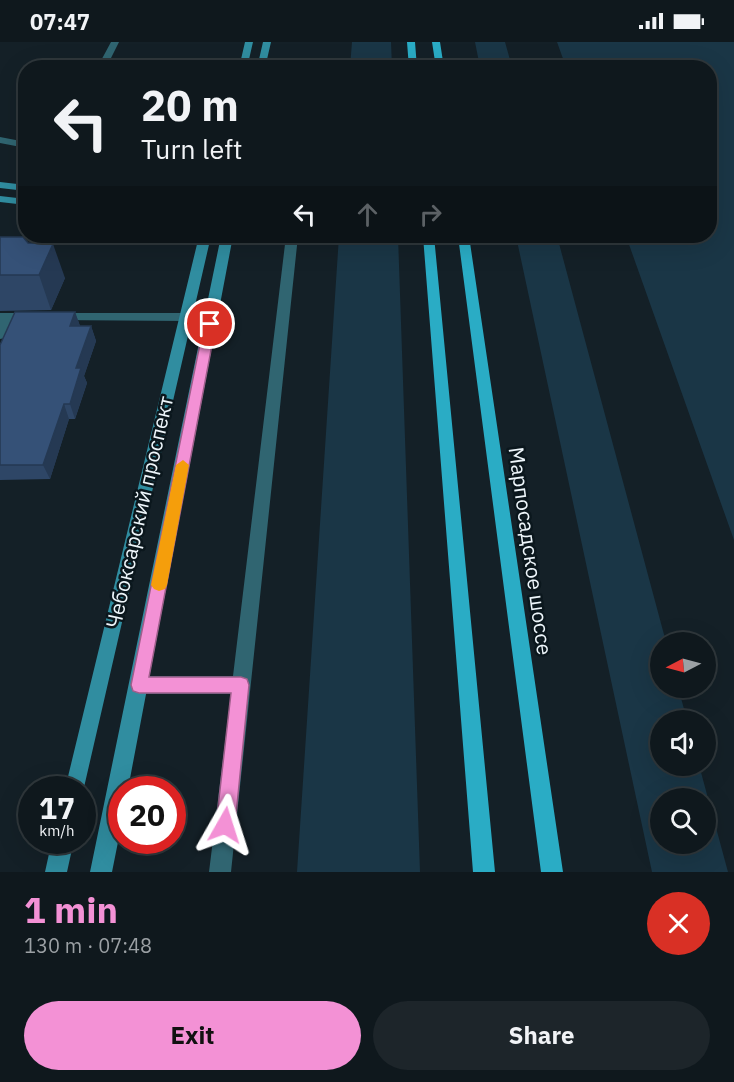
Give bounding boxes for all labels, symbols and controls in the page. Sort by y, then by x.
text: 07:47 [30,7,90,36]
text: 20 m [141,78,239,133]
icon: left [42,84,120,162]
text: Turn left [141,131,242,166]
icon: left [288,198,321,231]
icon: ahead [351,198,384,231]
icon: right [414,198,447,231]
pin [184,298,235,349]
icon: arrive [193,307,226,340]
street label: Чебоксарский проспект [99,393,179,631]
street label: Марпосадское шоссе [503,445,559,657]
north arrow [650,632,716,698]
map controls [650,632,716,854]
button: sound [650,710,716,776]
speed limit sign: 20 [108,776,186,854]
text: 17 [39,788,75,827]
button: search [650,788,716,854]
position arrow [193,793,257,857]
text: km/h [39,821,75,840]
text: 1 min [24,886,118,933]
button: close [647,892,710,955]
text: 130 m · 07:48 [24,932,152,959]
button: Exit [24,1001,361,1070]
button: Share [373,1001,710,1070]

